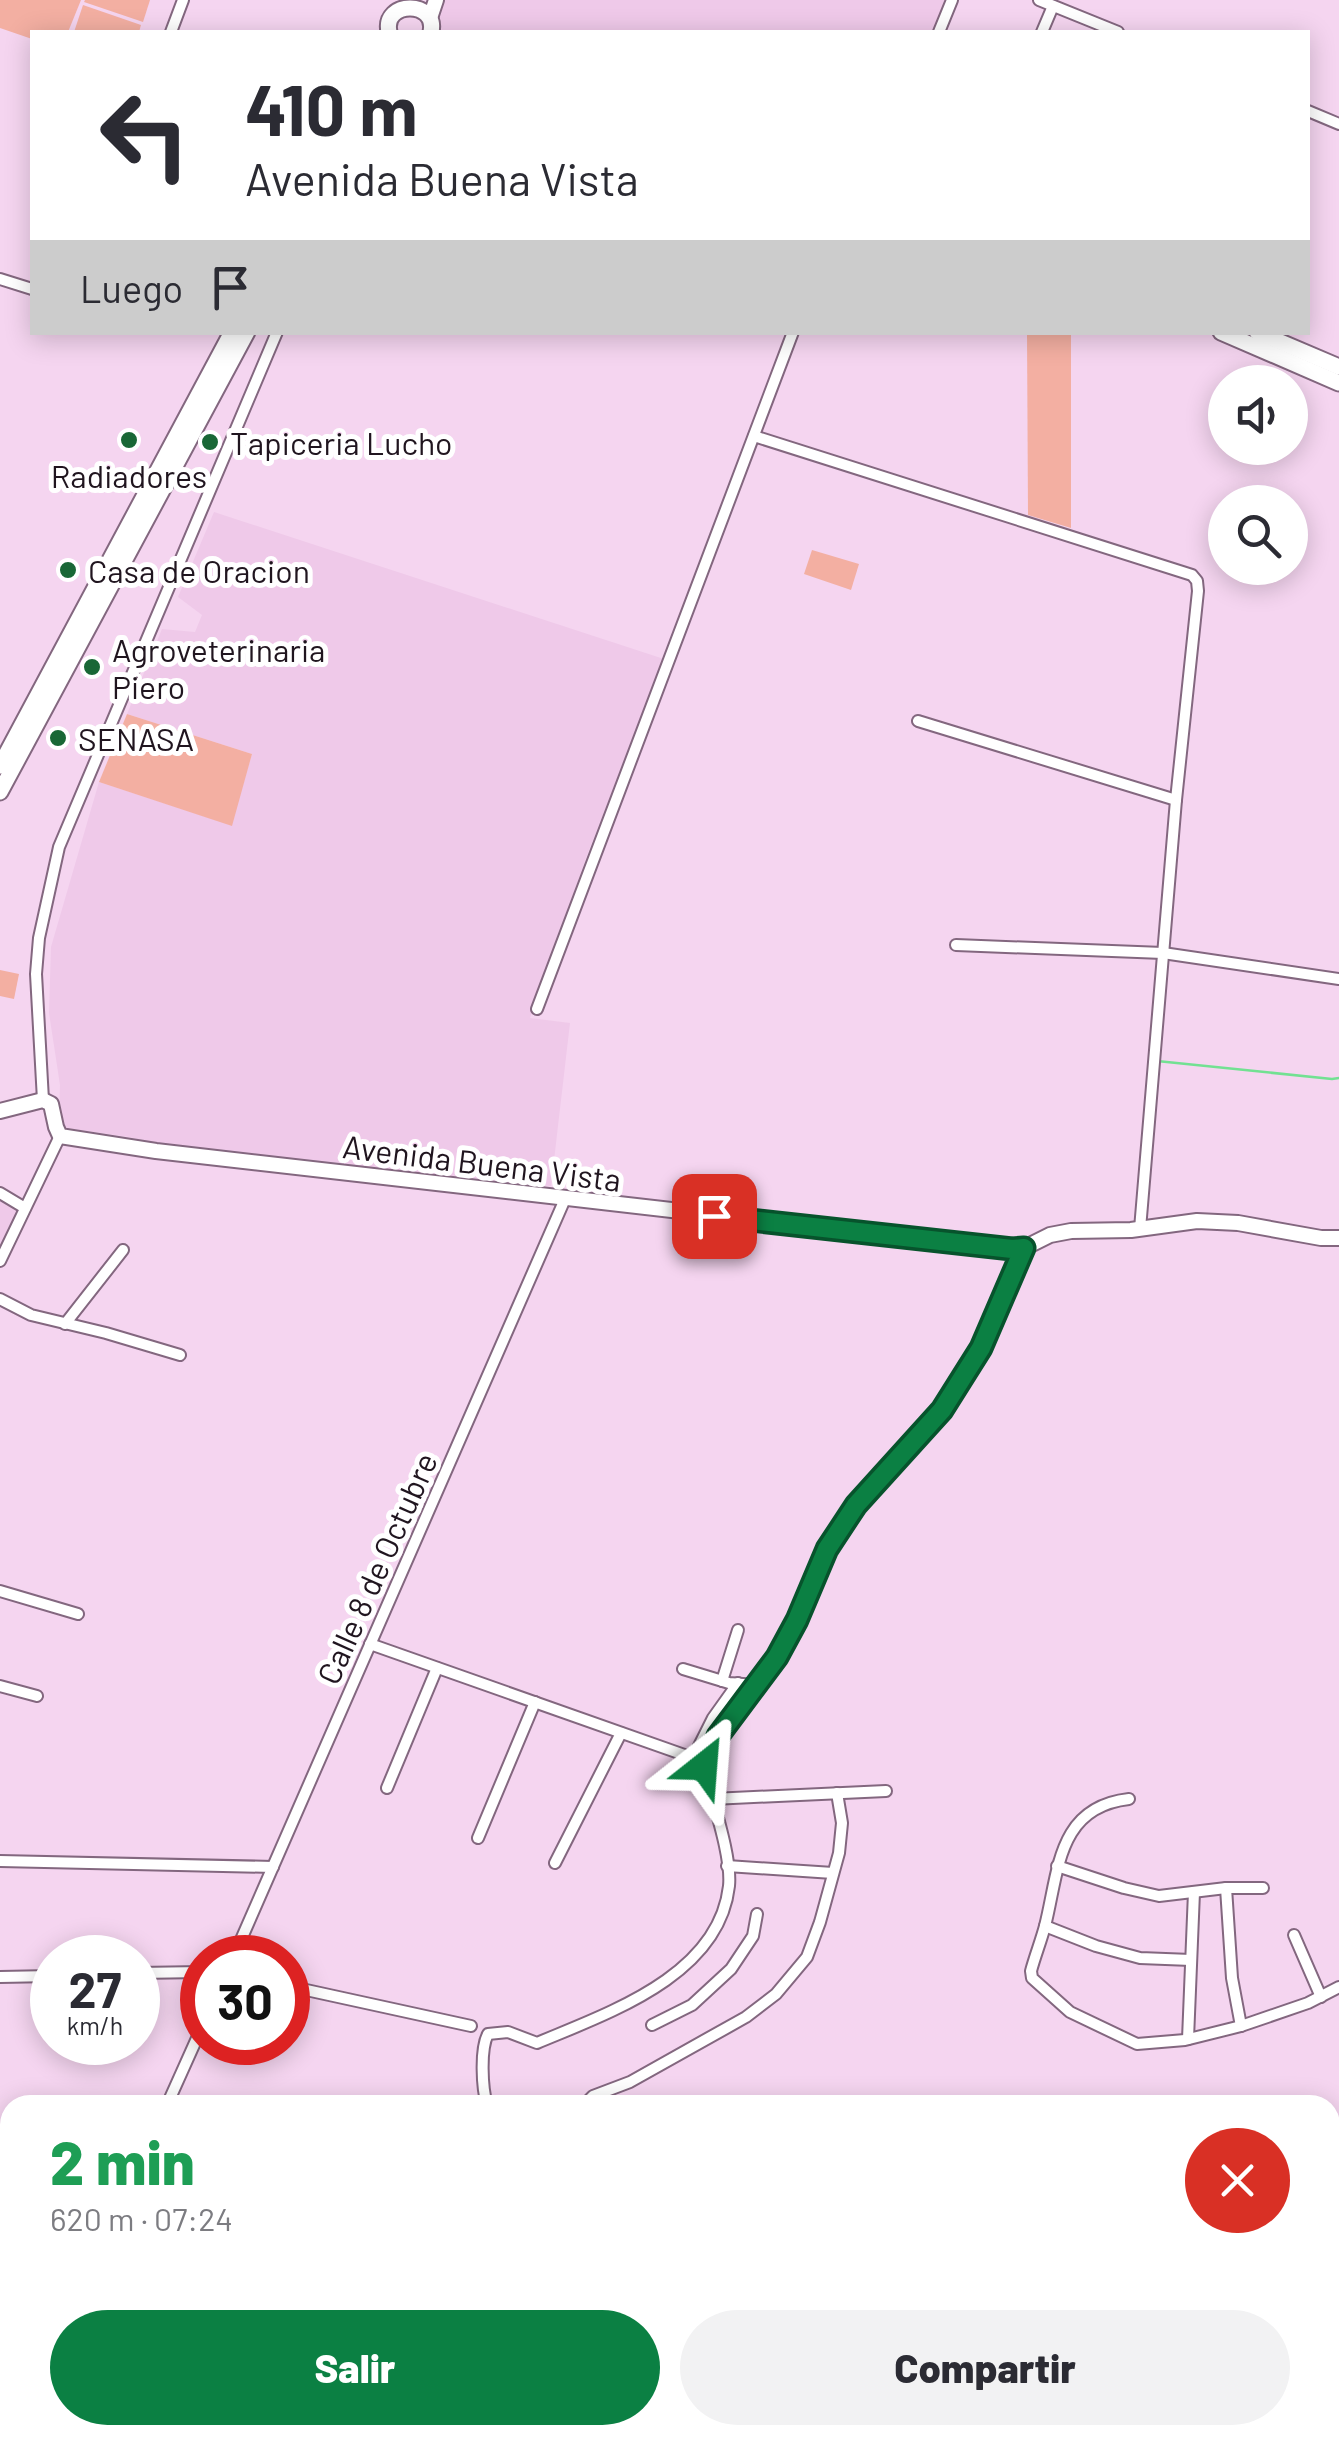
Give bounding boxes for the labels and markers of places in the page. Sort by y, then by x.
place label: Tapiceria Lucho [230,423,453,461]
marker: Radiadores [118,429,140,451]
marker: Tapiceria Lucho [199,431,221,453]
place label: Radiadores [51,456,207,494]
place label: Casa de Oracion [88,551,310,589]
marker: Casa de Oracion [57,559,79,581]
place label: Agroveterinaria Piero [112,630,325,705]
marker: Agroveterinaria Piero [81,656,103,678]
place label: SENASA [78,719,194,757]
marker: SENASA [47,727,69,749]
pin [672,1174,757,1259]

